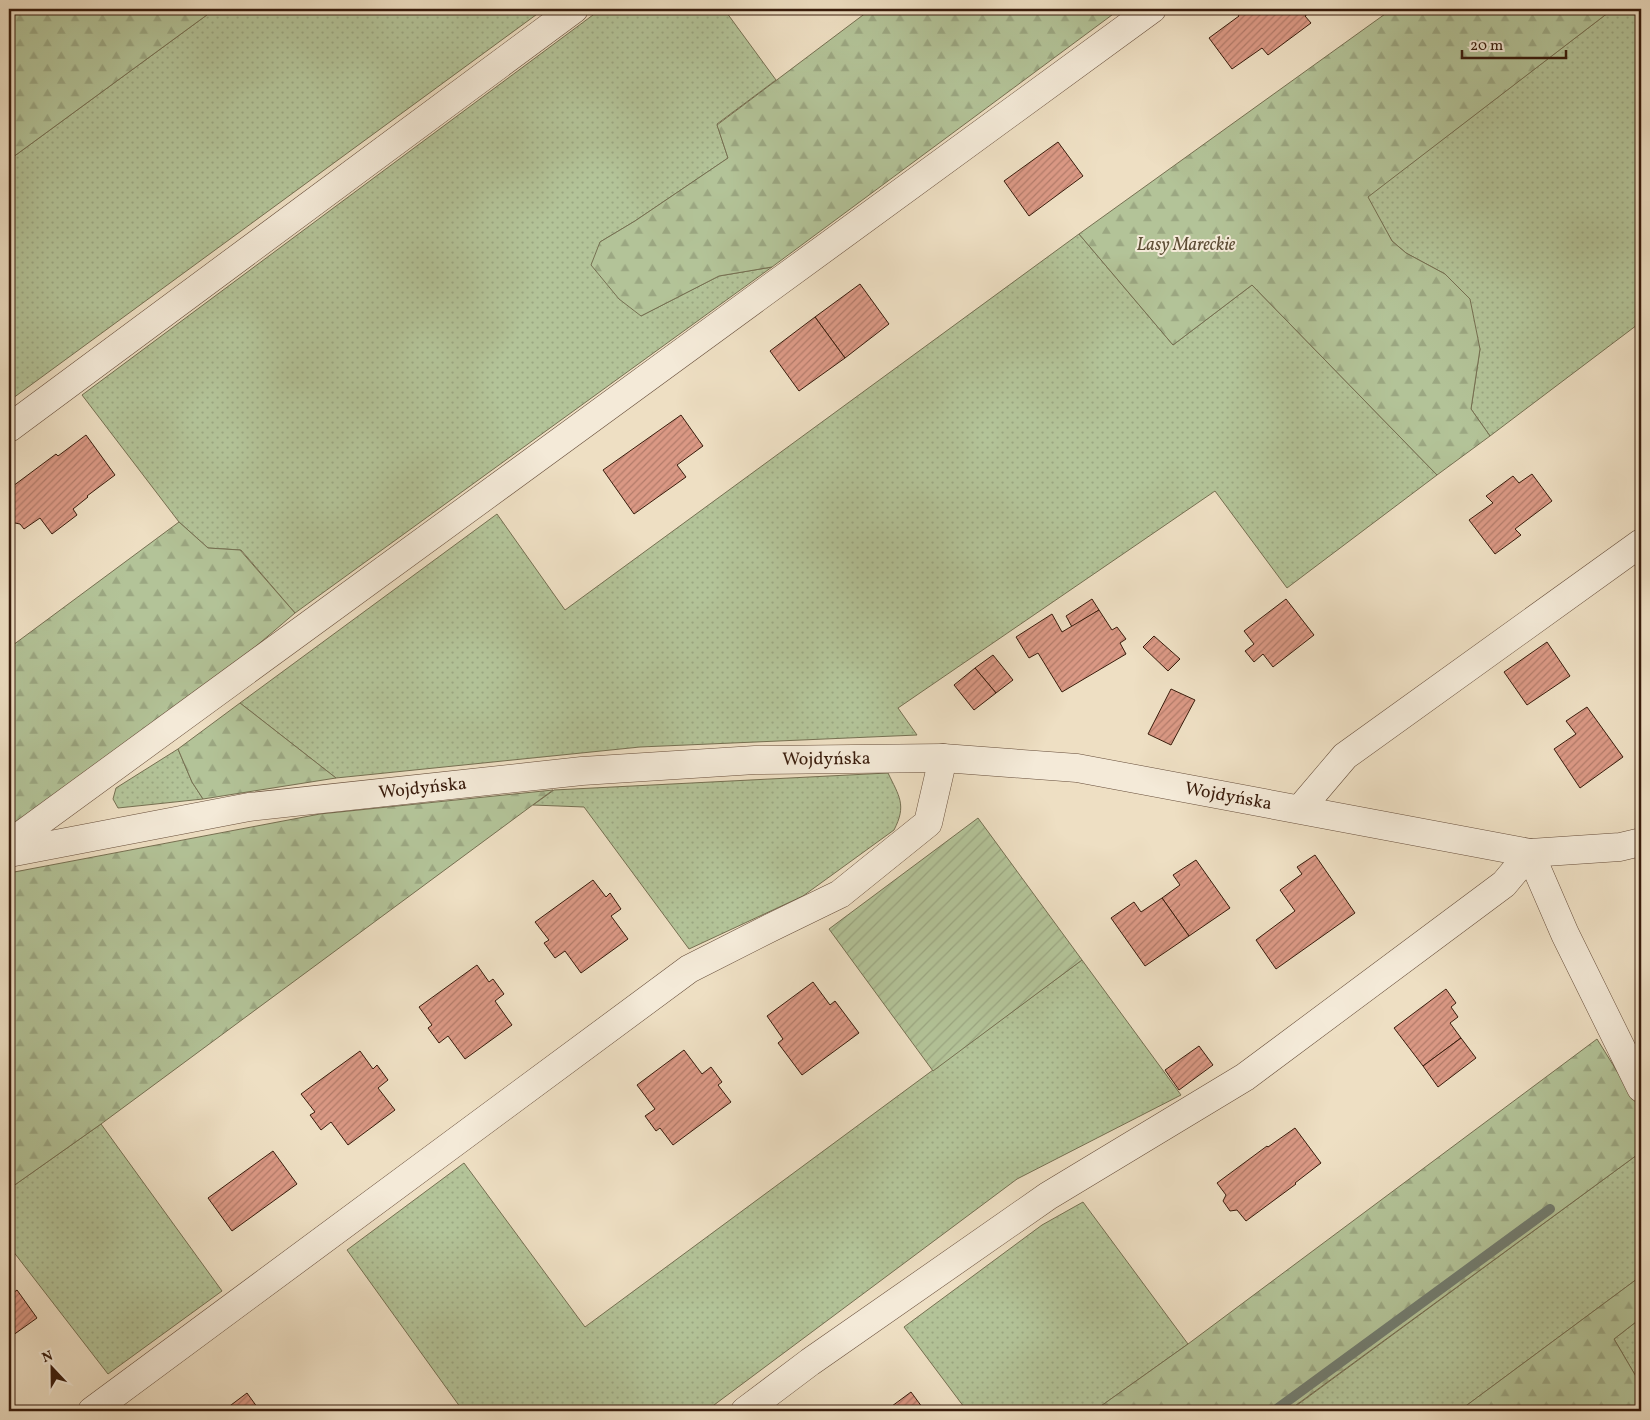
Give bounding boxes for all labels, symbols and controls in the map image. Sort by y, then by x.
scale bar [1462,28,1566,60]
text: 20 m [1470,36,1503,57]
park label: Lasy Mareckie [1137,233,1236,258]
street label: Wojdyńska [782,746,871,772]
street label: Wojdyńska [377,771,468,805]
street label: Wojdyńska [1183,776,1274,817]
north arrow [28,1342,78,1392]
text: N [39,1347,56,1368]

